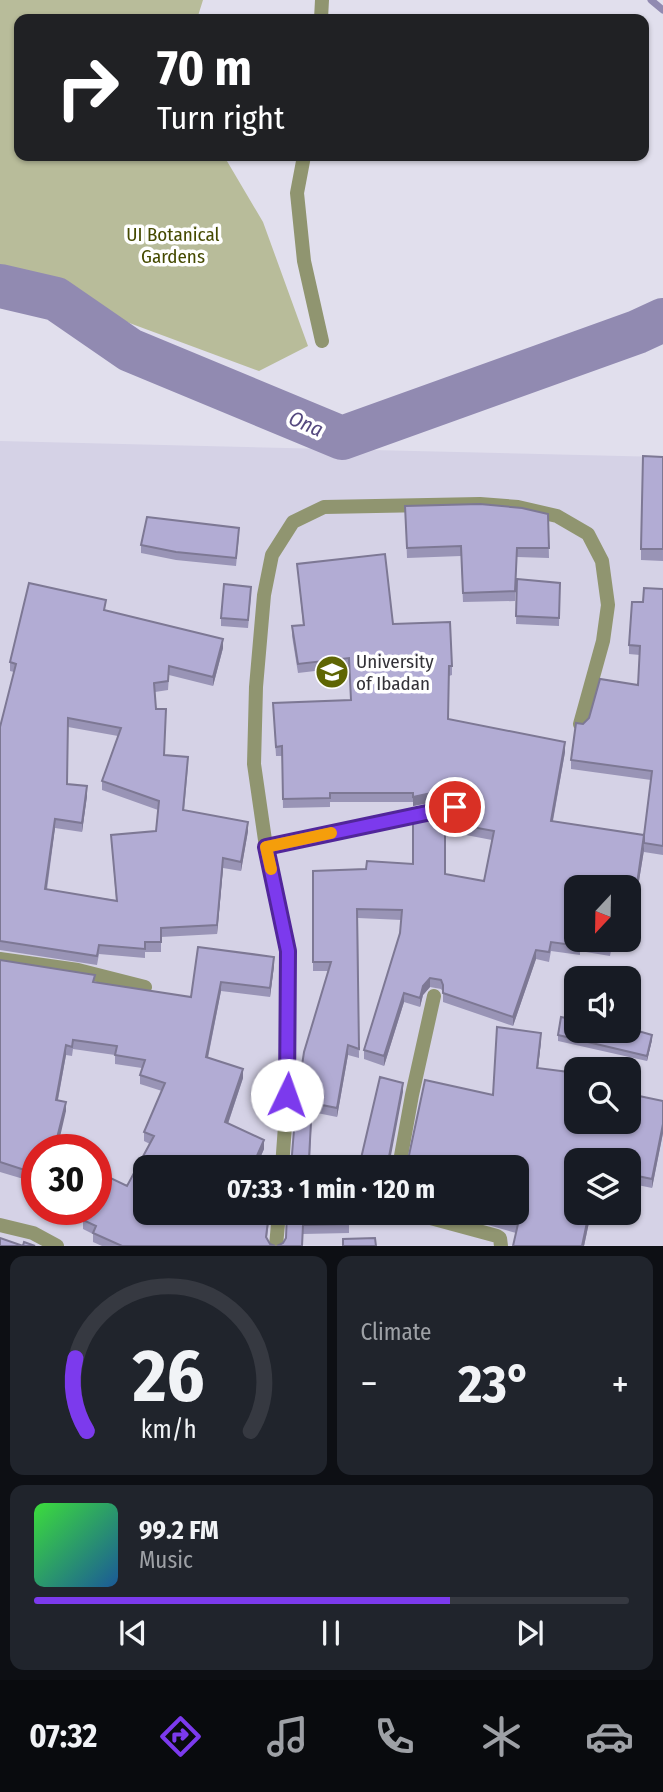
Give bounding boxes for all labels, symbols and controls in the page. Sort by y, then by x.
text: 70 m [157,39,252,98]
icon: right [42,42,133,133]
text: Turn right [157,99,284,137]
park label: UI Botanical Gardens [126,223,220,268]
water label: Ona [285,405,327,443]
place label: University of Ibadan [356,650,434,695]
school or university icon: University of Ibadan [313,653,351,691]
pin [425,777,485,837]
icon: arrive [436,788,474,826]
north arrow [564,875,640,952]
map controls [564,875,641,1225]
button: sound [564,966,641,1043]
button: search [564,1057,641,1134]
position arrow [250,1058,324,1132]
speed limit sign: 30 [21,1134,112,1225]
button: layers [564,1148,641,1225]
text: 07:33 · 1 min · 120 m [227,1174,435,1205]
text: Climate [361,1318,431,1346]
text: 26 [131,1334,204,1421]
text: 23° [458,1353,531,1416]
text: − [361,1361,378,1407]
text: + [612,1361,629,1407]
text: km/h [140,1415,196,1445]
text: 99.2 FM [139,1515,219,1546]
text: Music [139,1546,193,1574]
icon: previous [114,1614,152,1652]
icon: pause [312,1614,350,1652]
icon: next [511,1614,549,1652]
icon: directions [156,1712,205,1761]
icon: music [263,1712,312,1761]
icon: phone [370,1712,419,1761]
icon: climate [477,1712,526,1761]
icon: car [585,1712,634,1761]
text: 07:32 [29,1717,97,1755]

